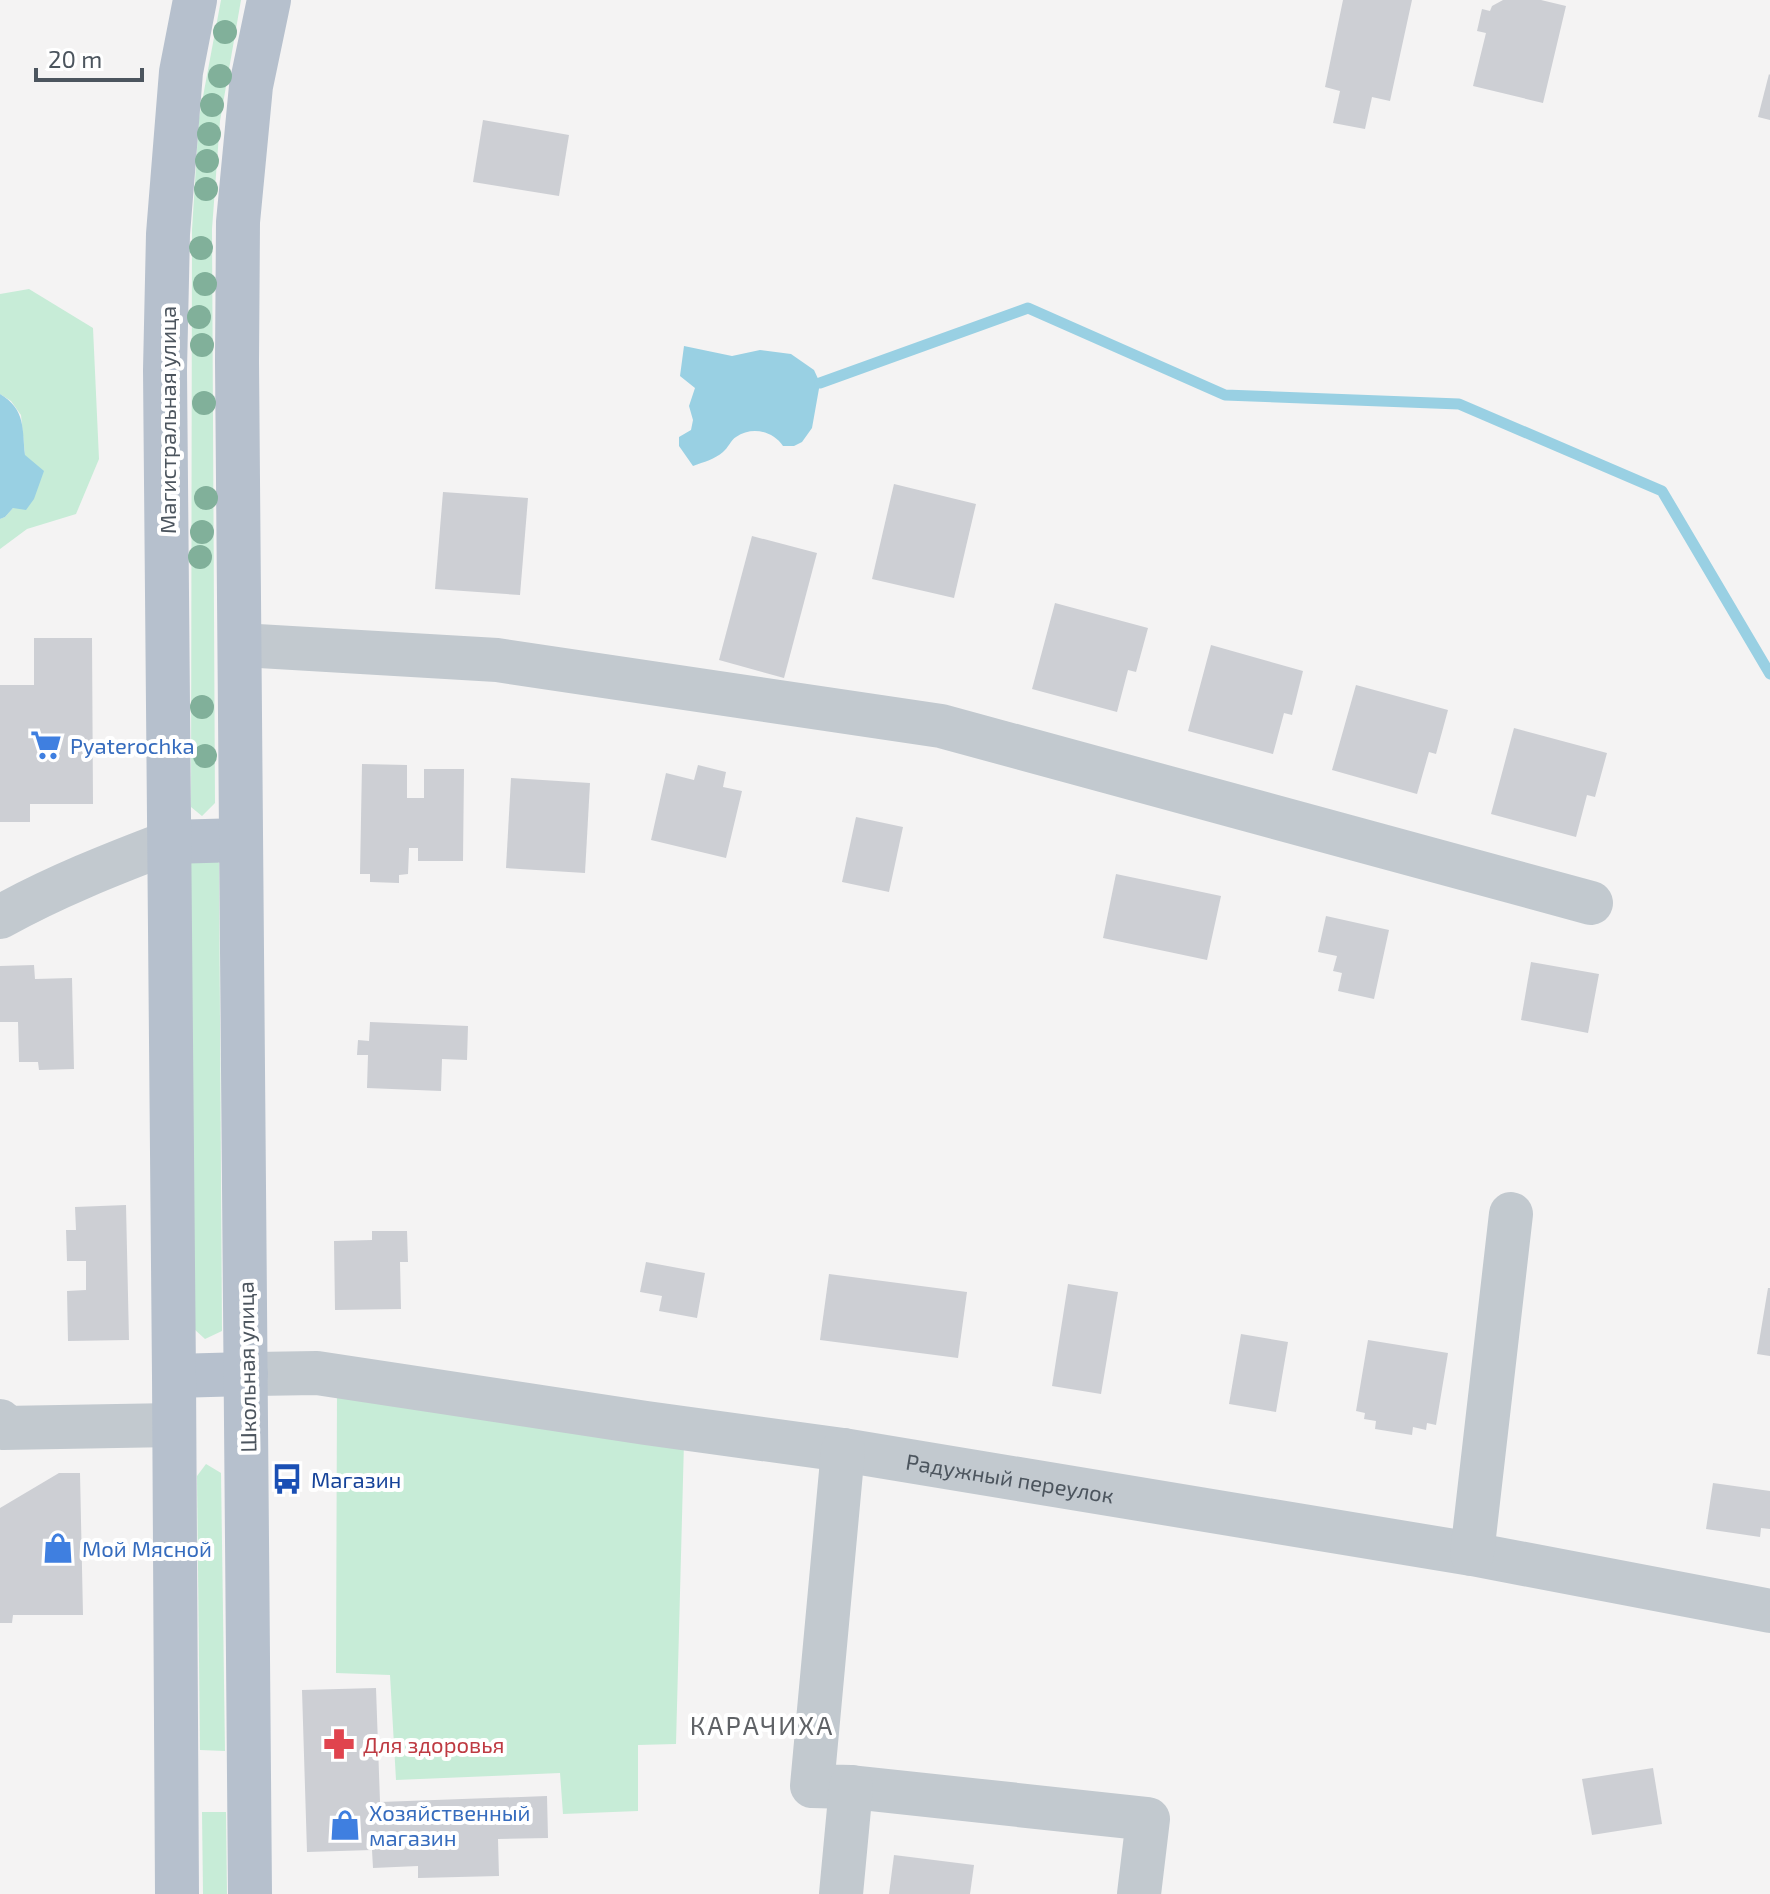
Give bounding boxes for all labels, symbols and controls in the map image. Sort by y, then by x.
scale bar [36,32,142,82]
text: 20 m [48,44,102,73]
street label: Магистральная улица [154,306,181,534]
supermarket icon: Pyaterochka [29,728,63,762]
place label: Pyaterochka [70,732,195,758]
street label: Школьная улица [232,1281,261,1453]
street label: Радужный переулок [904,1448,1116,1508]
bus stop icon: Магазин [270,1462,304,1496]
place label: Магазин [311,1466,401,1492]
shop icon: Мой Мясной [41,1531,75,1565]
place label: Мой Мясной [82,1535,212,1561]
district label: КАРАЧИХА [690,1709,834,1740]
pharmacy icon: Для здоровья [322,1727,356,1761]
place label: Для здоровья [363,1731,505,1757]
place label: Хозяйственный магазин [369,1799,531,1850]
shop icon: Хозяйственный магазин [328,1808,362,1842]

